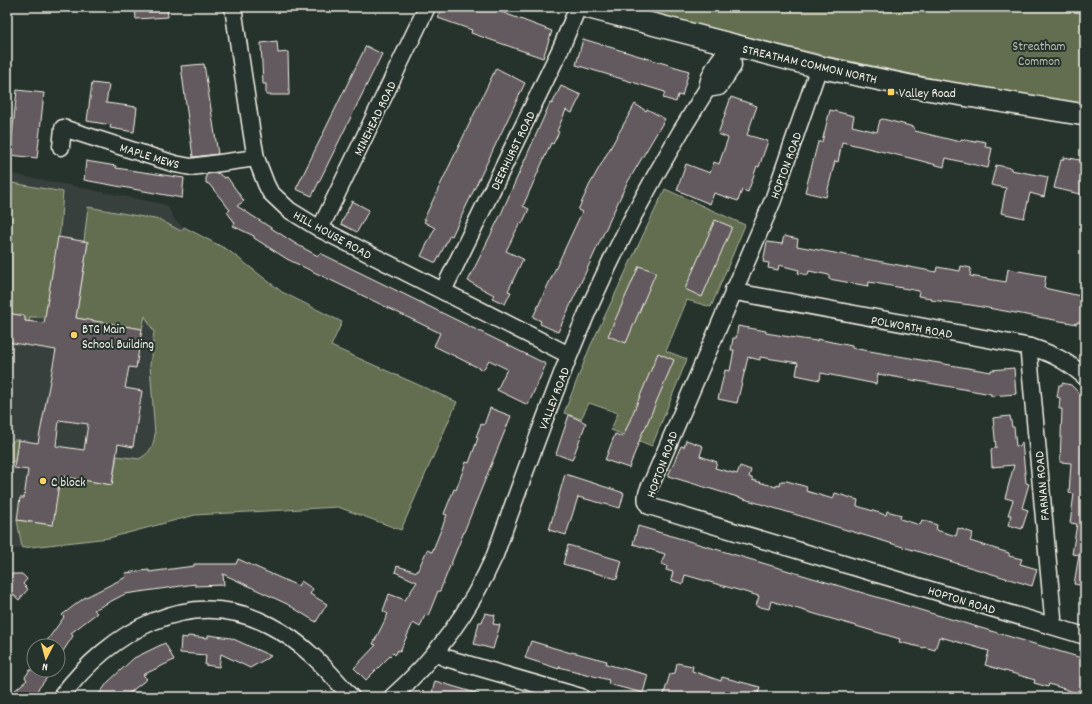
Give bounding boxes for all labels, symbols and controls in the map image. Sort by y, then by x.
park label: Streatham Common [1013,38,1066,72]
street label: STREATHAM COMMON NORTH [740,41,879,90]
street label: MINEHEAD ROAD [350,78,403,160]
place label: Valley Road [899,85,956,104]
marker: Valley Road [886,87,896,97]
street label: DEERHURST ROAD [487,108,542,194]
street label: HOPTON ROAD [767,130,808,202]
street label: MAPLE MEWS [117,139,182,176]
street label: HILL HOUSE ROAD [289,207,375,266]
street label: POLWORTH ROAD [869,312,954,345]
place label: BTG Main School Building [82,321,154,355]
marker: BTG Main School Building [69,330,79,340]
street label: VALLEY ROAD [535,365,576,433]
street label: HOPTON ROAD [643,429,684,501]
street label: FARNAN ROAD [1031,450,1056,521]
place label: C block [51,474,85,493]
marker: C block [38,476,48,486]
street label: HOPTON ROAD [925,582,998,621]
north arrow [26,638,66,678]
text: N [41,658,49,674]

